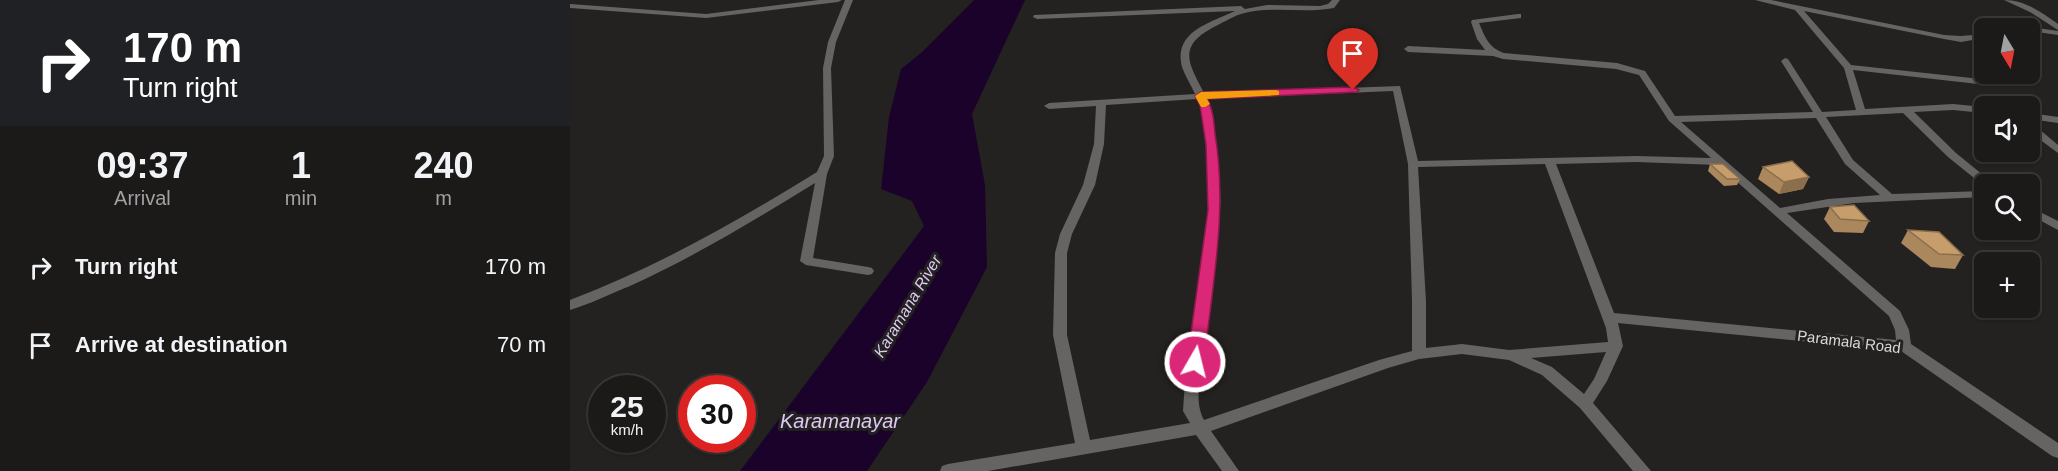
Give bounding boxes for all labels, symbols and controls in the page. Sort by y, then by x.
north arrow [1974,18,2040,84]
map controls [1974,18,2040,318]
icon: right [24,24,102,102]
text: 170 m [123,24,242,71]
pin [1327,28,1378,90]
icon: arrive [1336,37,1369,70]
text: Turn right [123,73,238,103]
button: sound [1974,96,2040,162]
text: 09:37 [96,145,188,186]
text: 1 [291,145,311,186]
text: 240 [413,145,474,186]
button: search [1974,174,2040,240]
text: Arrival [114,187,171,209]
text: min [285,187,317,209]
text: m [435,187,452,209]
icon: right [24,251,57,284]
water label: Karamana River [870,252,945,360]
button: + [1974,252,2040,318]
text: Turn right [75,254,177,279]
text: 170 m [485,254,546,279]
street label: Paramala Road [1796,327,1902,356]
icon: arrive [24,329,57,362]
position arrow [1163,330,1227,394]
text: Arrive at destination [75,332,288,357]
text: 70 m [497,332,546,357]
speed limit sign: 30 [678,375,756,453]
text: 25 [610,390,644,423]
water label: Karamanayar [780,410,901,432]
text: km/h [611,421,643,438]

